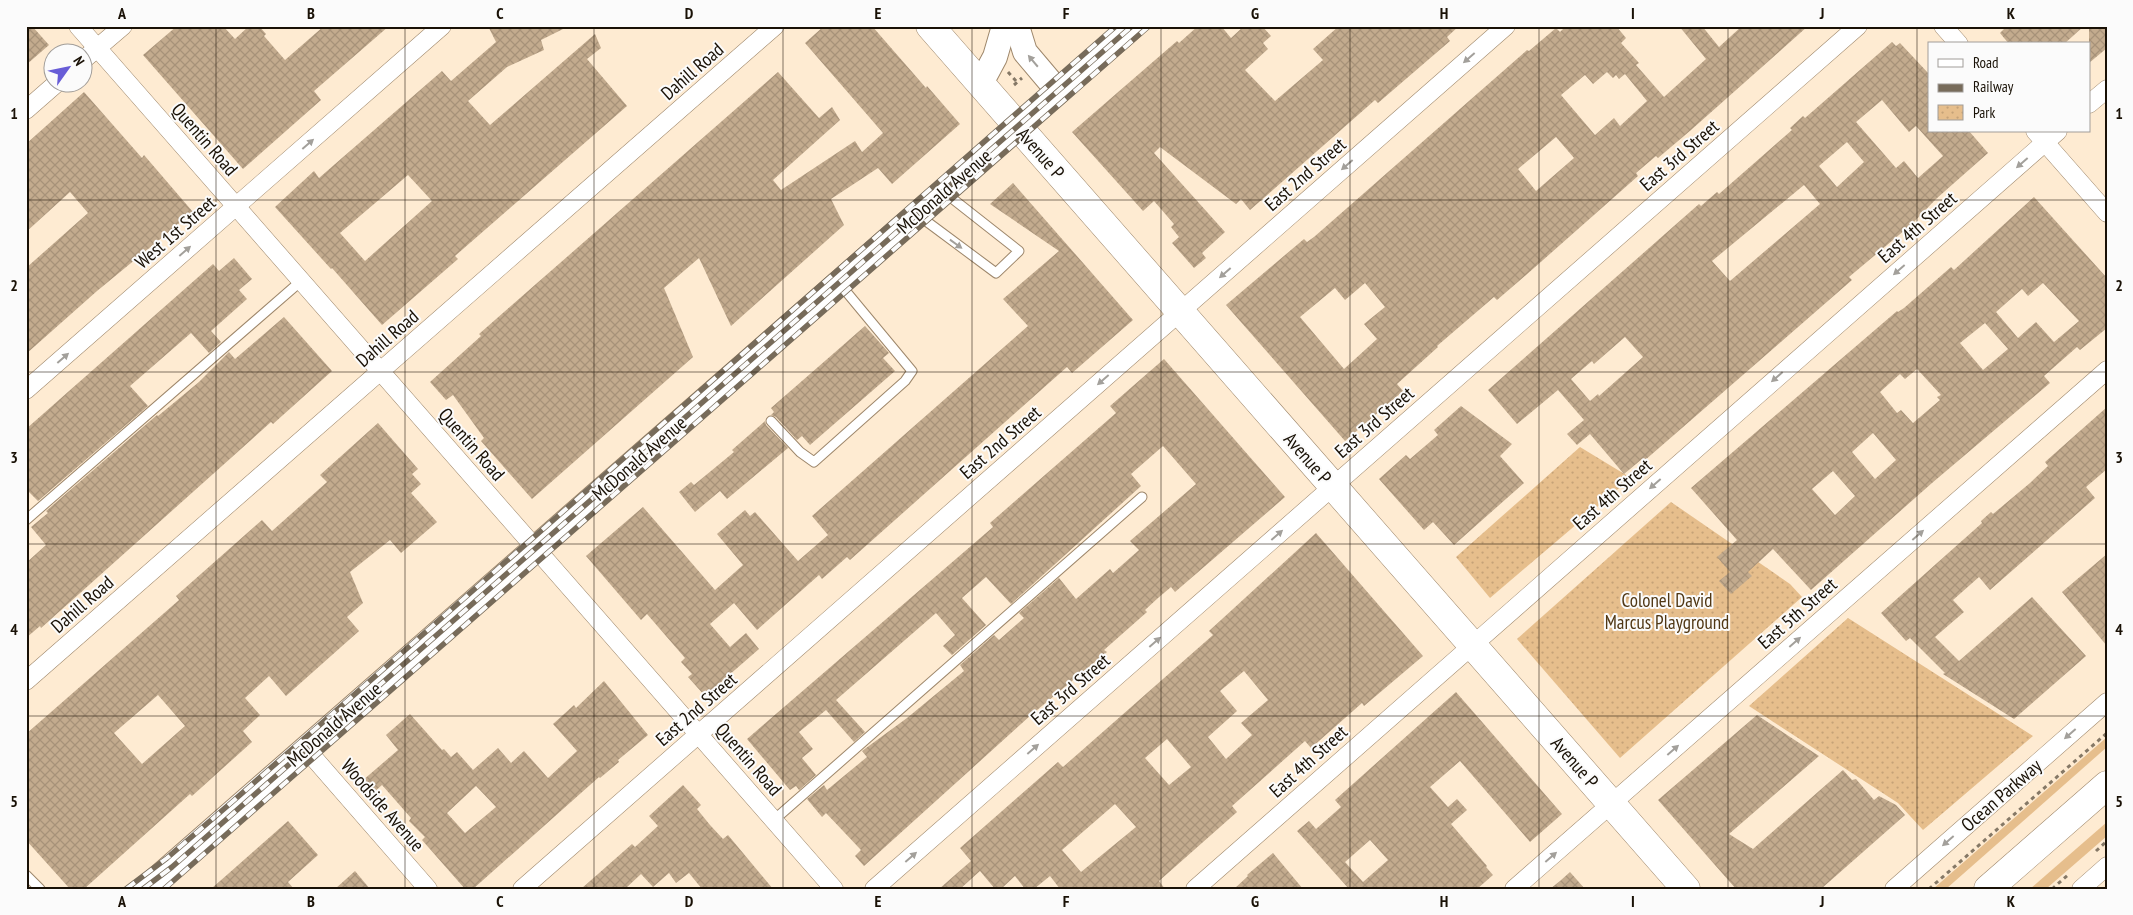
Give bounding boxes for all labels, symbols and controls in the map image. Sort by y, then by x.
text: A [117,3,127,23]
text: B [307,3,315,23]
text: C [496,3,504,23]
text: D [685,3,694,23]
text: E [875,3,882,23]
text: F [1063,3,1070,23]
text: G [1251,3,1259,23]
text: H [1440,3,1448,23]
text: I [1631,3,1635,23]
text: J [1819,3,1824,23]
text: K [2007,3,2016,23]
street label: Dahill Road [656,37,728,105]
north arrow [42,42,92,92]
legend [1928,42,2090,132]
text: N [69,53,89,69]
one-way arrow [1463,53,1476,64]
text: Road [1973,53,1999,72]
one-way arrow [1027,56,1039,68]
text: Railway [1973,77,2014,96]
street label: Quentin Road [167,98,243,180]
text: 1 [10,103,18,123]
text: Park [1973,103,1995,122]
text: 1 [2115,103,2123,123]
street label: East 3rd Street [1635,114,1724,196]
street label: Avenue P [1012,122,1070,184]
street label: East 2nd Street [1259,132,1351,216]
one-way arrow [301,138,313,150]
street label: McDonald Avenue [892,143,996,239]
one-way arrow [2015,158,2028,169]
one-way arrow [1341,160,1354,171]
street label: East 4th Street [1873,186,1962,268]
street label: West 1st Street [130,190,221,274]
one-way arrow [949,239,963,249]
one-way arrow [179,245,191,257]
one-way arrow [1893,265,1906,276]
one-way arrow [1219,267,1232,278]
text: 2 [10,275,18,295]
text: 2 [2115,275,2123,295]
street label: Dahill Road [351,304,423,372]
one-way arrow [57,353,69,364]
one-way arrow [1771,372,1784,383]
one-way arrow [1097,374,1109,386]
street label: East 3rd Street [1330,381,1419,463]
street label: East 2nd Street [954,400,1046,484]
street label: Quentin Road [434,403,510,485]
street label: McDonald Avenue [587,410,691,506]
street label: Avenue P [1279,427,1337,489]
text: 3 [10,447,18,467]
text: 3 [2115,447,2123,467]
street label: East 4th Street [1568,453,1657,535]
one-way arrow [1648,479,1661,490]
one-way arrow [1271,530,1283,541]
one-way arrow [1911,530,1924,541]
street label: Dahill Road [46,570,118,638]
street label: East 5th Street [1753,572,1842,654]
park label: Colonel David Marcus Playground [1605,588,1729,634]
text: 4 [10,619,18,639]
text: 4 [2115,619,2123,639]
one-way arrow [1148,637,1161,648]
one-way arrow [1789,637,1802,648]
street label: East 3rd Street [1026,648,1115,730]
street label: East 2nd Street [650,667,742,751]
street label: McDonald Avenue [282,676,386,772]
street label: Quentin Road [711,718,787,800]
street label: East 4th Street [1264,719,1353,802]
one-way arrow [2065,728,2077,740]
street label: Avenue P [1546,731,1604,793]
one-way arrow [1026,744,1039,755]
one-way arrow [1667,744,1680,755]
street label: Ocean Parkway [1956,753,2047,836]
street label: Woodside Avenue [336,754,430,856]
text: 5 [10,791,18,811]
text: 5 [2115,791,2123,811]
one-way arrow [1942,836,1955,847]
one-way arrow [904,851,917,862]
one-way arrow [1544,851,1557,862]
text: A [117,891,127,911]
text: B [307,891,315,911]
text: C [496,891,504,911]
text: D [685,891,694,911]
text: E [875,891,882,911]
text: F [1063,891,1070,911]
text: G [1251,891,1259,911]
text: H [1440,891,1448,911]
text: I [1631,891,1635,911]
text: J [1819,891,1824,911]
text: K [2007,891,2016,911]

